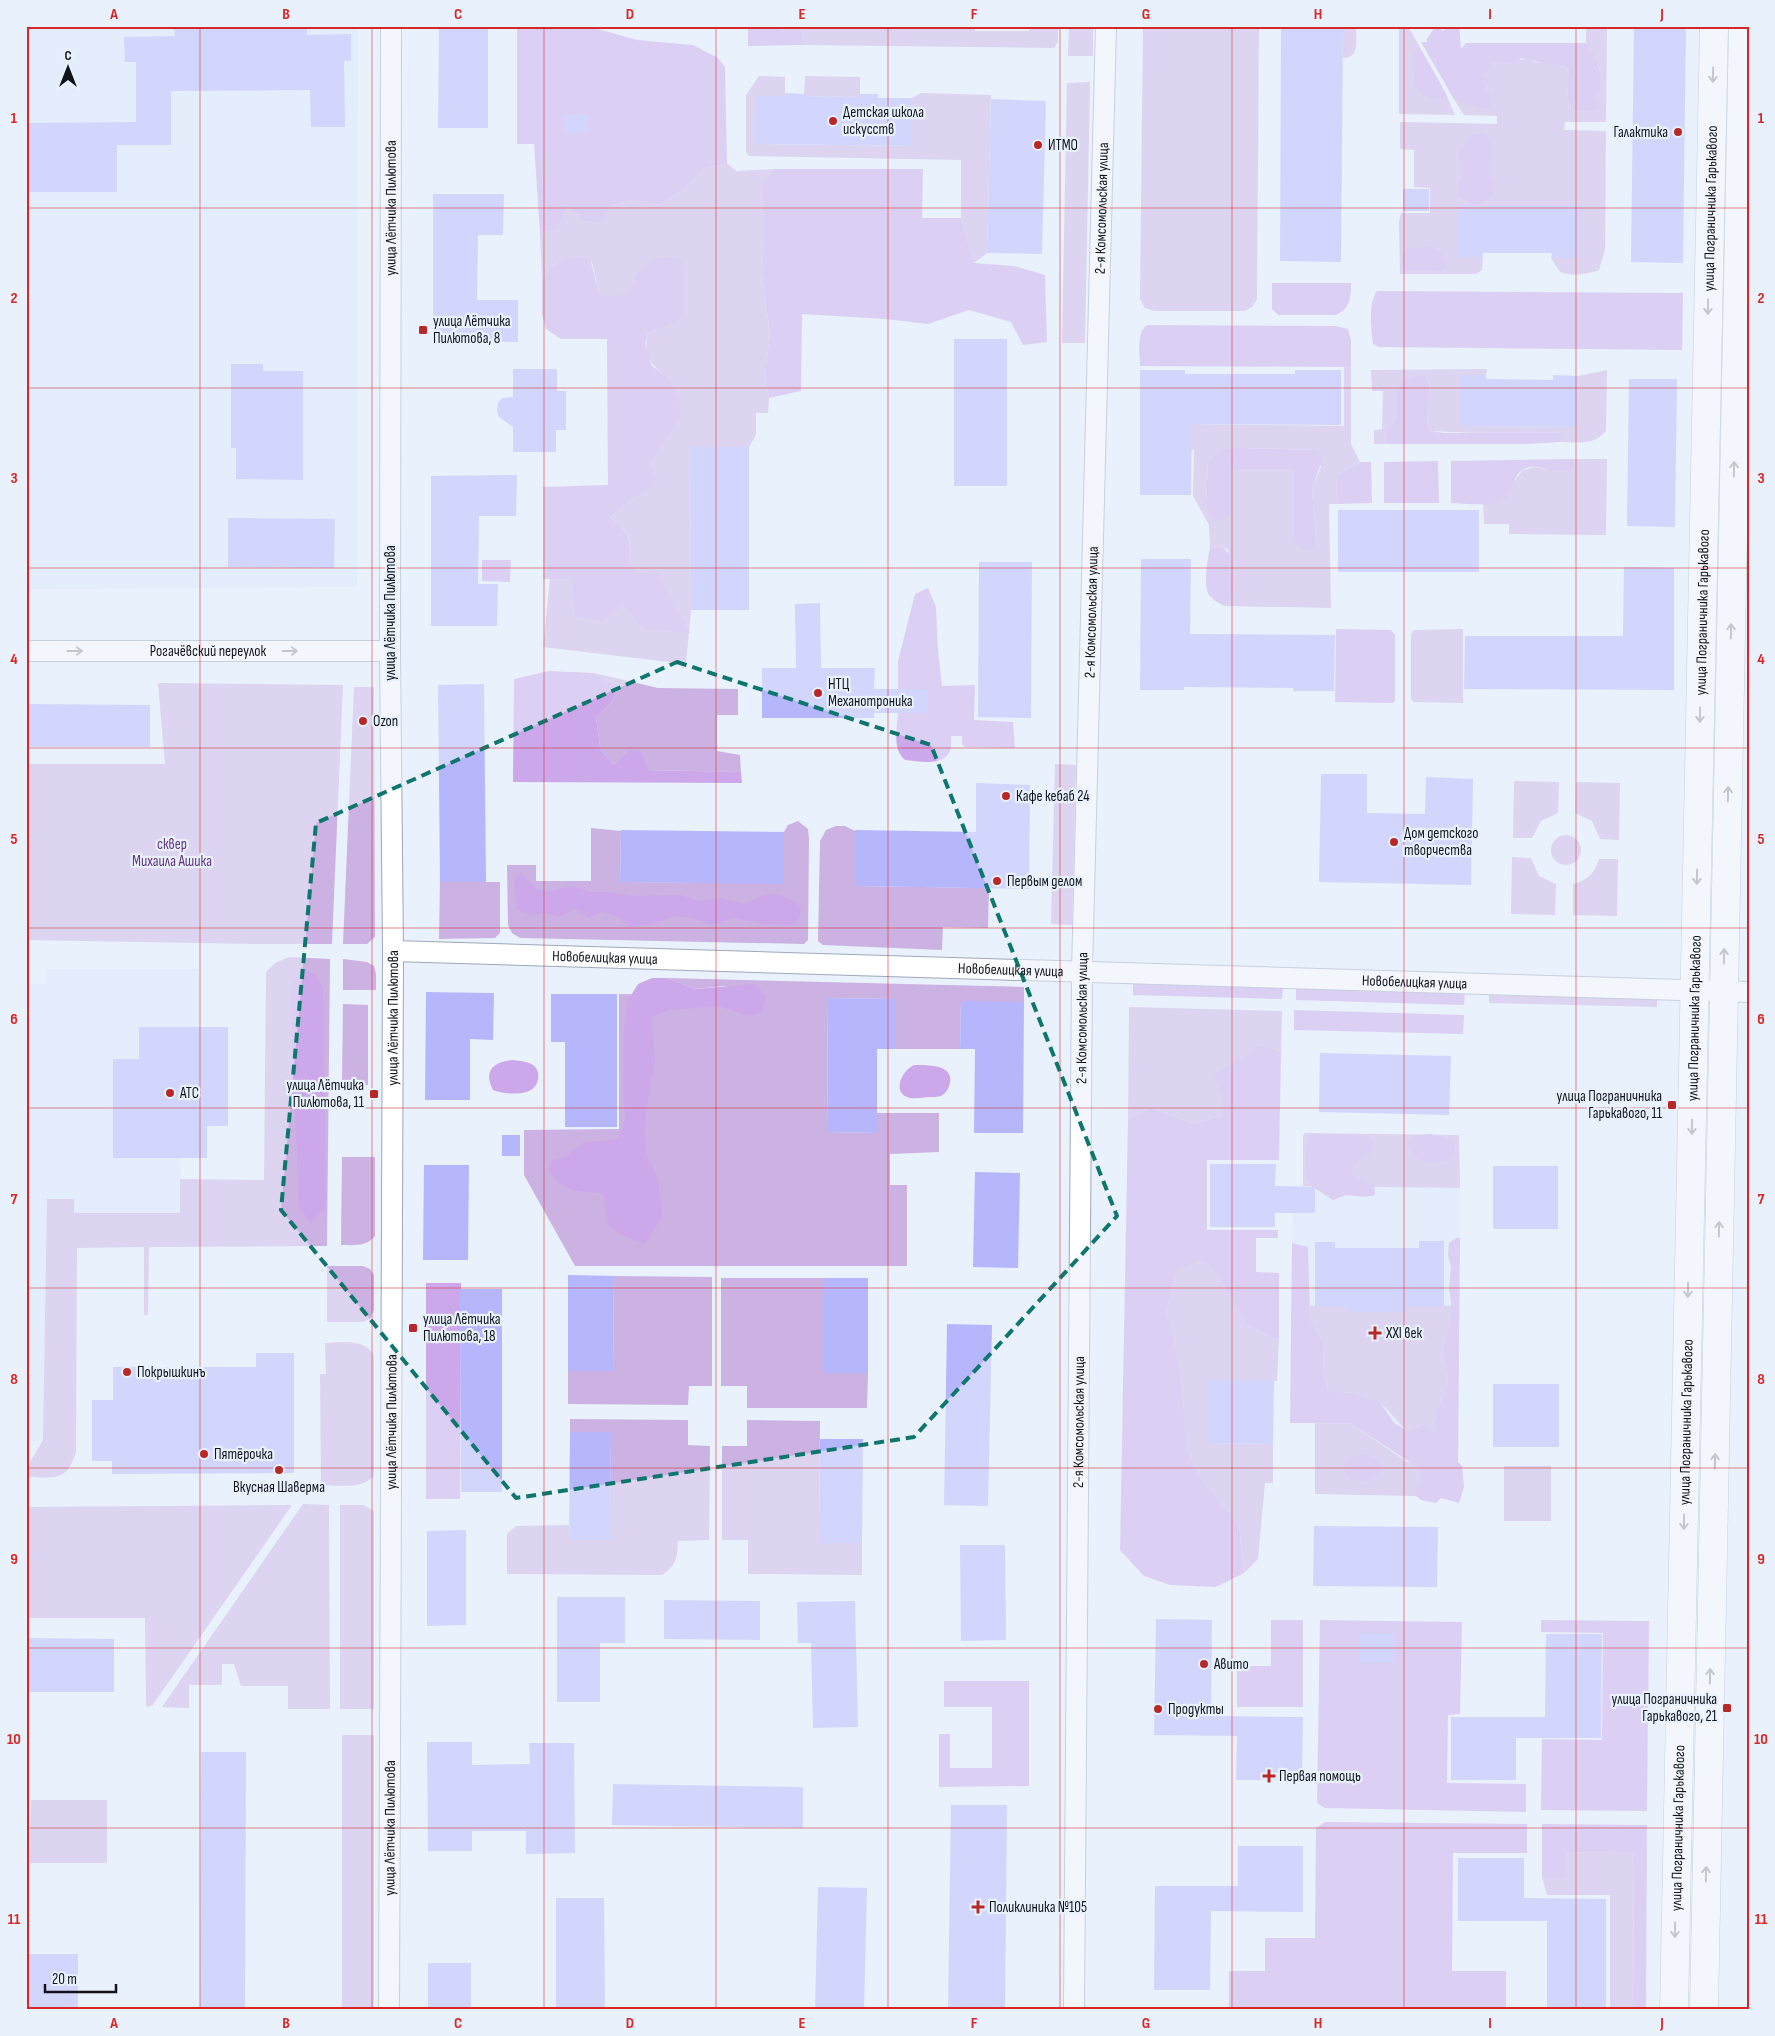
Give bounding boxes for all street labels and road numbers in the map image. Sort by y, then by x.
street label: улица Пограничника Гарькавого [1700,125,1722,292]
street label: улица Лётчика Пилютова [382,140,401,276]
street label: 2-я Комсомольская улица [1091,142,1113,274]
street label: улица Пограничника Гарькавого [1692,529,1714,696]
street label: улица Лётчика Пилютова [381,545,400,681]
street label: 2-я Комсомольская улица [1080,546,1103,678]
street label: Рогачёвский переулок [150,642,267,661]
street label: улица Пограничника Гарькавого [1683,935,1706,1101]
street label: Новобелицкая улица [552,947,658,969]
street label: улица Лётчика Пилютова [383,950,403,1086]
street label: 2-я Комсомольская улица [1072,952,1093,1084]
street label: Новобелицкая улица [958,959,1064,981]
street label: Новобелицкая улица [1362,971,1468,993]
street label: улица Пограничника Гарькавого [1675,1339,1698,1505]
street label: улица Лётчика Пилютова [382,1354,401,1490]
street label: 2-я Комсомольская улица [1069,1356,1089,1488]
street label: улица Пограничника Гарькавого [1667,1745,1689,1911]
street label: улица Лётчика Пилютова [380,1760,400,1896]

